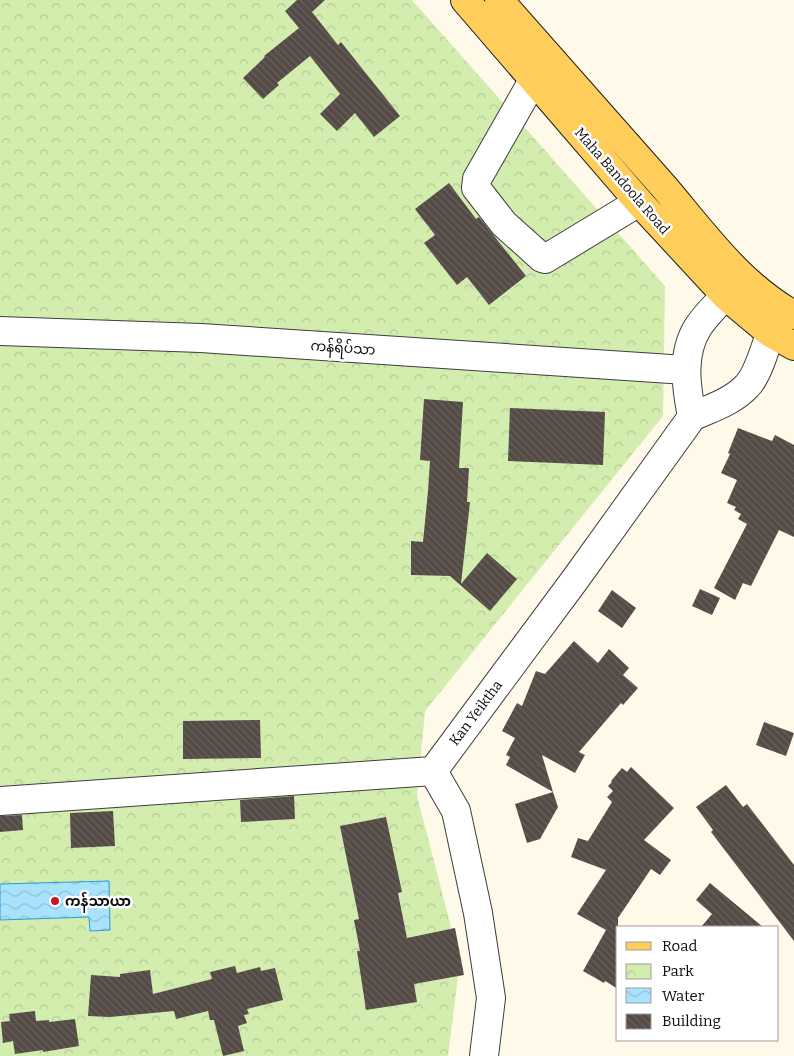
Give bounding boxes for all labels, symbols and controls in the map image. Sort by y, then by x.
street label: Maha Bandoola Road [571,124,673,238]
street label: ကန်ရိပ်သာ [310,335,376,362]
street label: Kan Yeiktha [446,677,506,749]
place label: ကန်သာယာ [65,891,131,913]
marker: ကန်သာယာ [49,895,61,907]
legend [616,926,779,1041]
text: Road [662,937,697,955]
text: Park [662,962,694,980]
text: Water [662,987,705,1005]
text: Building [662,1012,721,1030]

